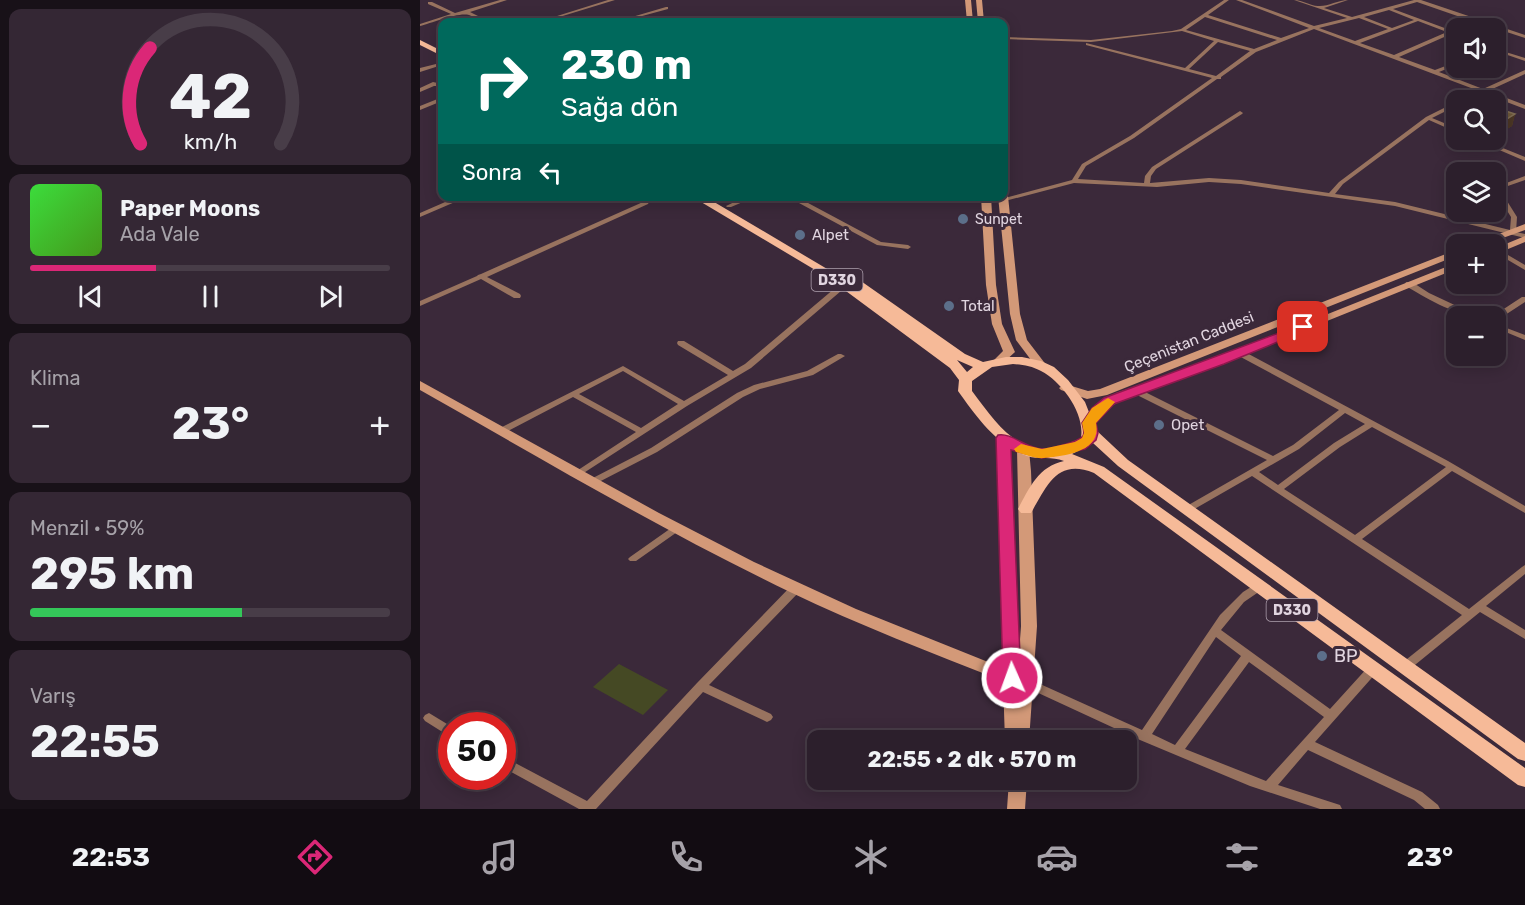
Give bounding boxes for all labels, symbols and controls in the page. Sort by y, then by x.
map controls [1446,18,1506,366]
button: sound [1446,18,1506,78]
text: 230 m [561,40,692,90]
icon: right [462,42,540,120]
text: 42 [168,60,252,134]
button: search [1446,90,1506,150]
text: Sağa dön [561,91,678,123]
text: km/h [183,129,237,154]
icon: left [534,156,567,189]
text: Sonra [462,159,522,186]
button: layers [1446,162,1506,222]
text: Paper Moons [120,195,260,222]
place label: Sunpet [975,211,1023,228]
marker: Sunpet [956,212,970,226]
text: Ada Vale [120,222,200,246]
place label: Alpet [812,226,849,244]
marker: Alpet [793,228,807,242]
button: + [1446,234,1506,294]
road number: D330 [812,269,862,291]
icon: previous [74,280,107,313]
icon: pause [194,280,227,313]
icon: next [314,280,347,313]
place label: Total [961,297,995,315]
marker: Total [942,299,956,313]
pin [1277,301,1328,352]
button: − [1446,306,1506,366]
street label: Çeçenistan Caddesi [1122,308,1256,376]
icon: arrive [1286,310,1319,343]
text: Klima [30,366,81,390]
text: 23° [172,397,249,450]
text: − [30,405,51,444]
text: + [369,405,390,444]
place label: Opet [1171,416,1204,434]
marker: Opet [1152,418,1166,432]
text: Menzil · 59% [30,516,144,540]
text: 295 km [30,547,194,600]
road number: D330 [1266,599,1318,621]
place label: BP [1334,645,1358,667]
position arrow [980,646,1044,710]
marker: BP [1315,649,1329,663]
text: Varış [30,684,76,708]
speed limit sign: 50 [438,712,516,790]
text: 22:55 [30,715,160,768]
text: 22:55 · 2 dk · 570 m [868,746,1076,773]
icon: directions [294,836,336,878]
icon: music [479,836,521,878]
icon: phone [665,836,707,878]
icon: climate [850,836,892,878]
icon: car [1036,836,1078,878]
icon: filters [1221,836,1263,878]
text: 22:53 [72,841,150,873]
text: 23° [1407,841,1453,873]

